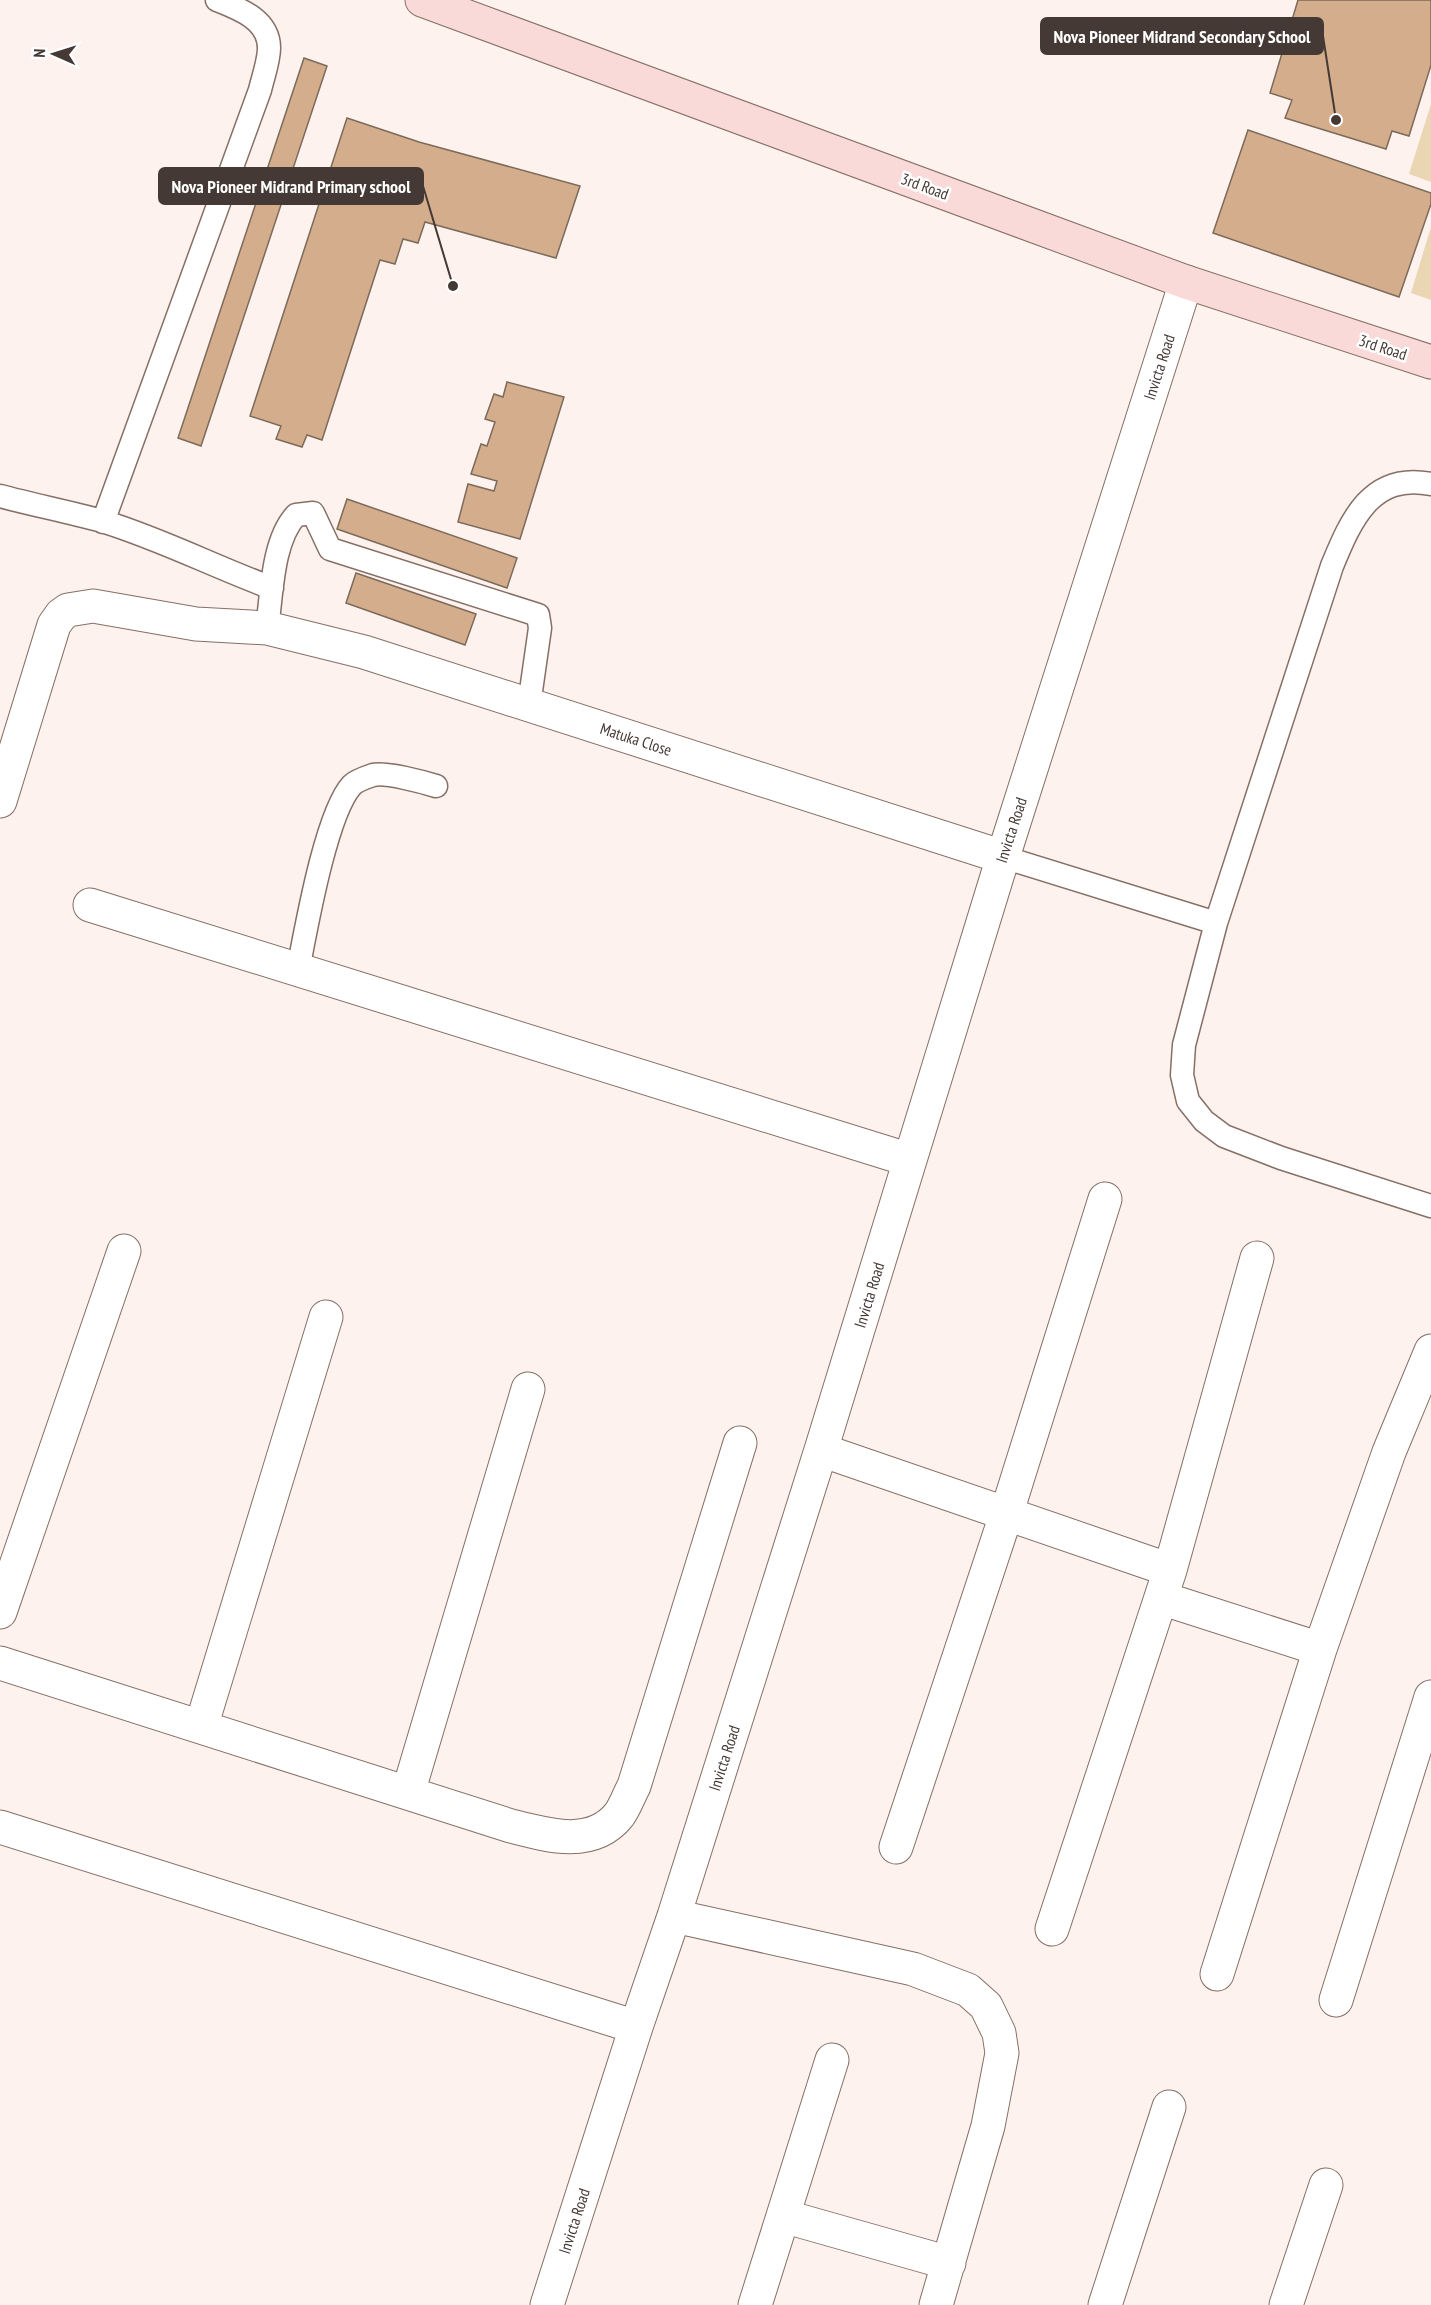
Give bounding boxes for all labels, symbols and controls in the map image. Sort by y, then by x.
callout: Nova Pioneer Midrand Secondary School [1041,18,1323,54]
north arrow [24,24,84,84]
text: Nova Pioneer Midrand Secondary School [1054,25,1311,48]
text: N [29,48,49,58]
callout: Nova Pioneer Midrand Primary school [159,168,423,204]
street label: 3rd Road [898,168,952,204]
text: Nova Pioneer Midrand Primary school [171,175,411,198]
street label: 3rd Road [1357,330,1410,364]
street label: Invicta Road [1139,332,1179,402]
street label: Matuka Close [598,718,674,760]
street label: Invicta Road [991,795,1031,865]
street label: Invicta Road [850,1260,888,1330]
street label: Invicta Road [704,1723,744,1793]
street label: Invicta Road [554,2186,594,2256]

